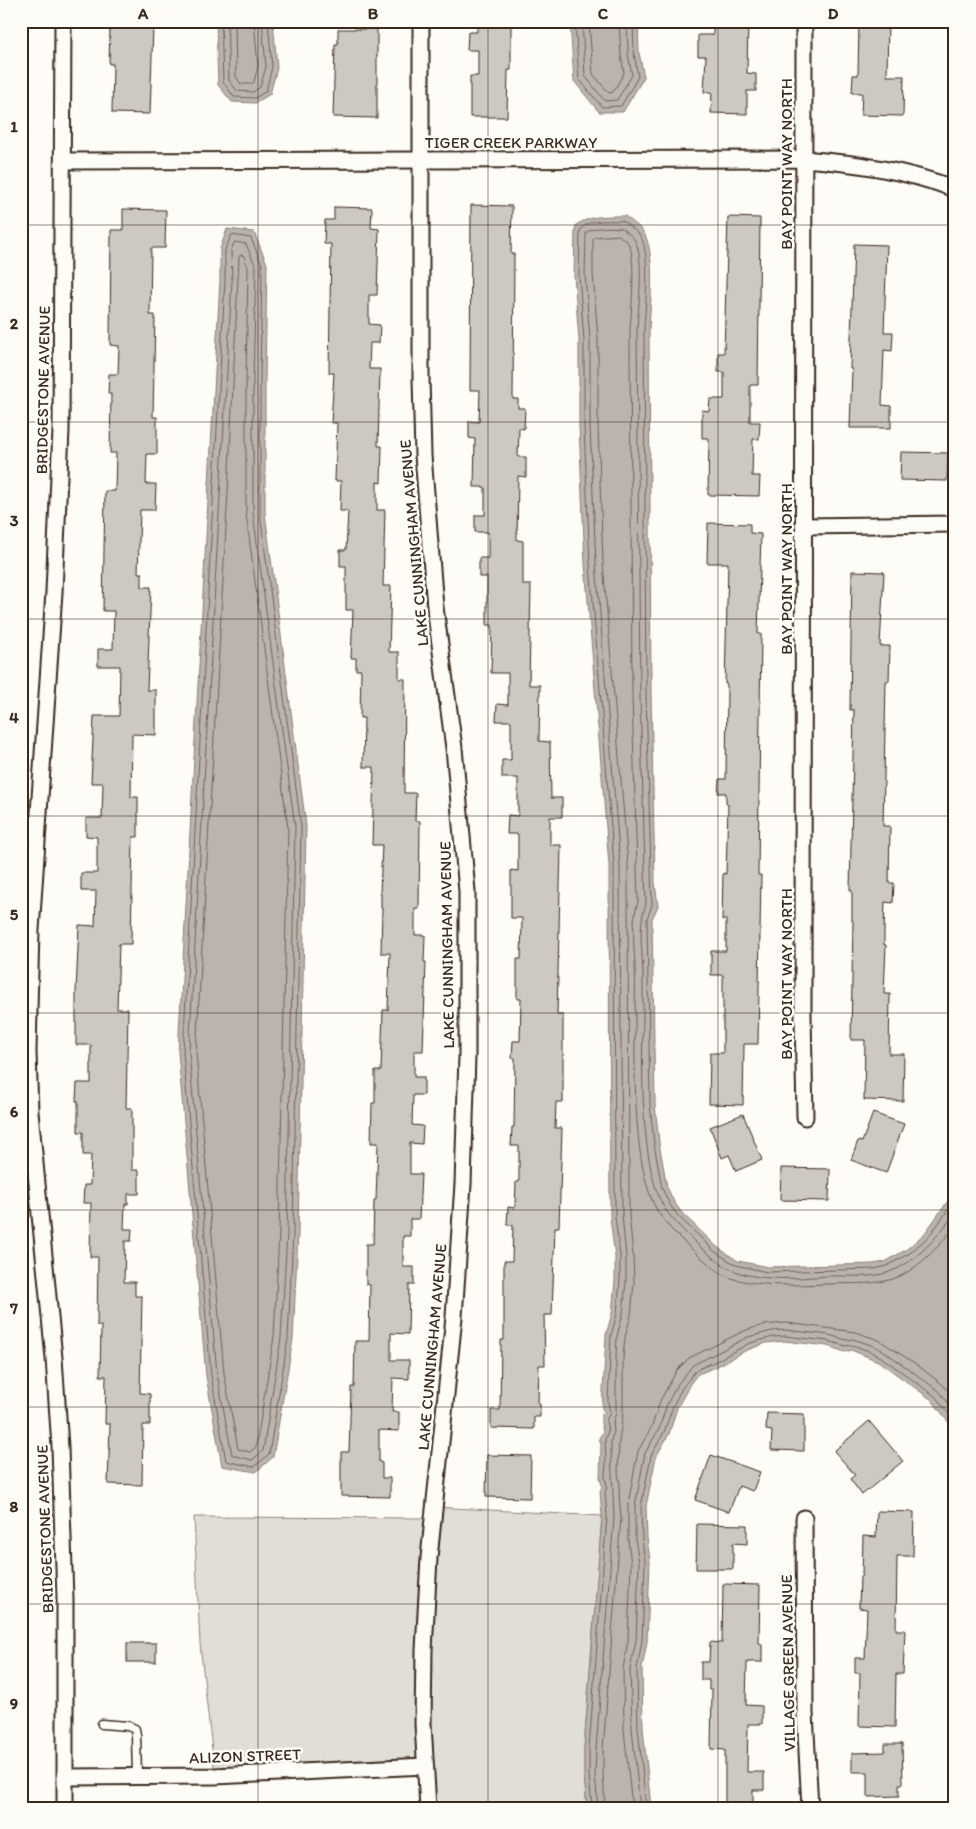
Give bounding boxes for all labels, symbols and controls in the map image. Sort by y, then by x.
text: A [137,4,149,23]
text: B [368,4,379,23]
text: C [598,4,609,23]
text: D [828,4,839,23]
street label: BAY POINT WAY NORTH [777,78,796,250]
text: 1 [10,117,18,136]
street label: TIGER CREEK PARKWAY [425,133,597,152]
street label: BRIDGESTONE AVENUE [32,306,54,474]
text: 2 [10,314,19,333]
street label: LAKE CUNNINGHAM AVENUE [395,439,433,647]
street label: BAY POINT WAY NORTH [777,483,796,655]
text: 3 [10,511,19,530]
text: 4 [9,708,19,727]
street label: LAKE CUNNINGHAM AVENUE [436,841,458,1049]
street label: BAY POINT WAY NORTH [777,888,796,1060]
text: 5 [10,905,19,924]
text: 6 [10,1102,19,1121]
street label: LAKE CUNNINGHAM AVENUE [413,1243,451,1451]
text: 7 [9,1299,18,1318]
street label: BRIDGESTONE AVENUE [33,1444,57,1614]
text: 8 [10,1497,19,1516]
street label: VILLAGE GREEN AVENUE [777,1574,799,1752]
text: 9 [10,1694,18,1713]
street label: ALIZON STREET [189,1745,301,1767]

